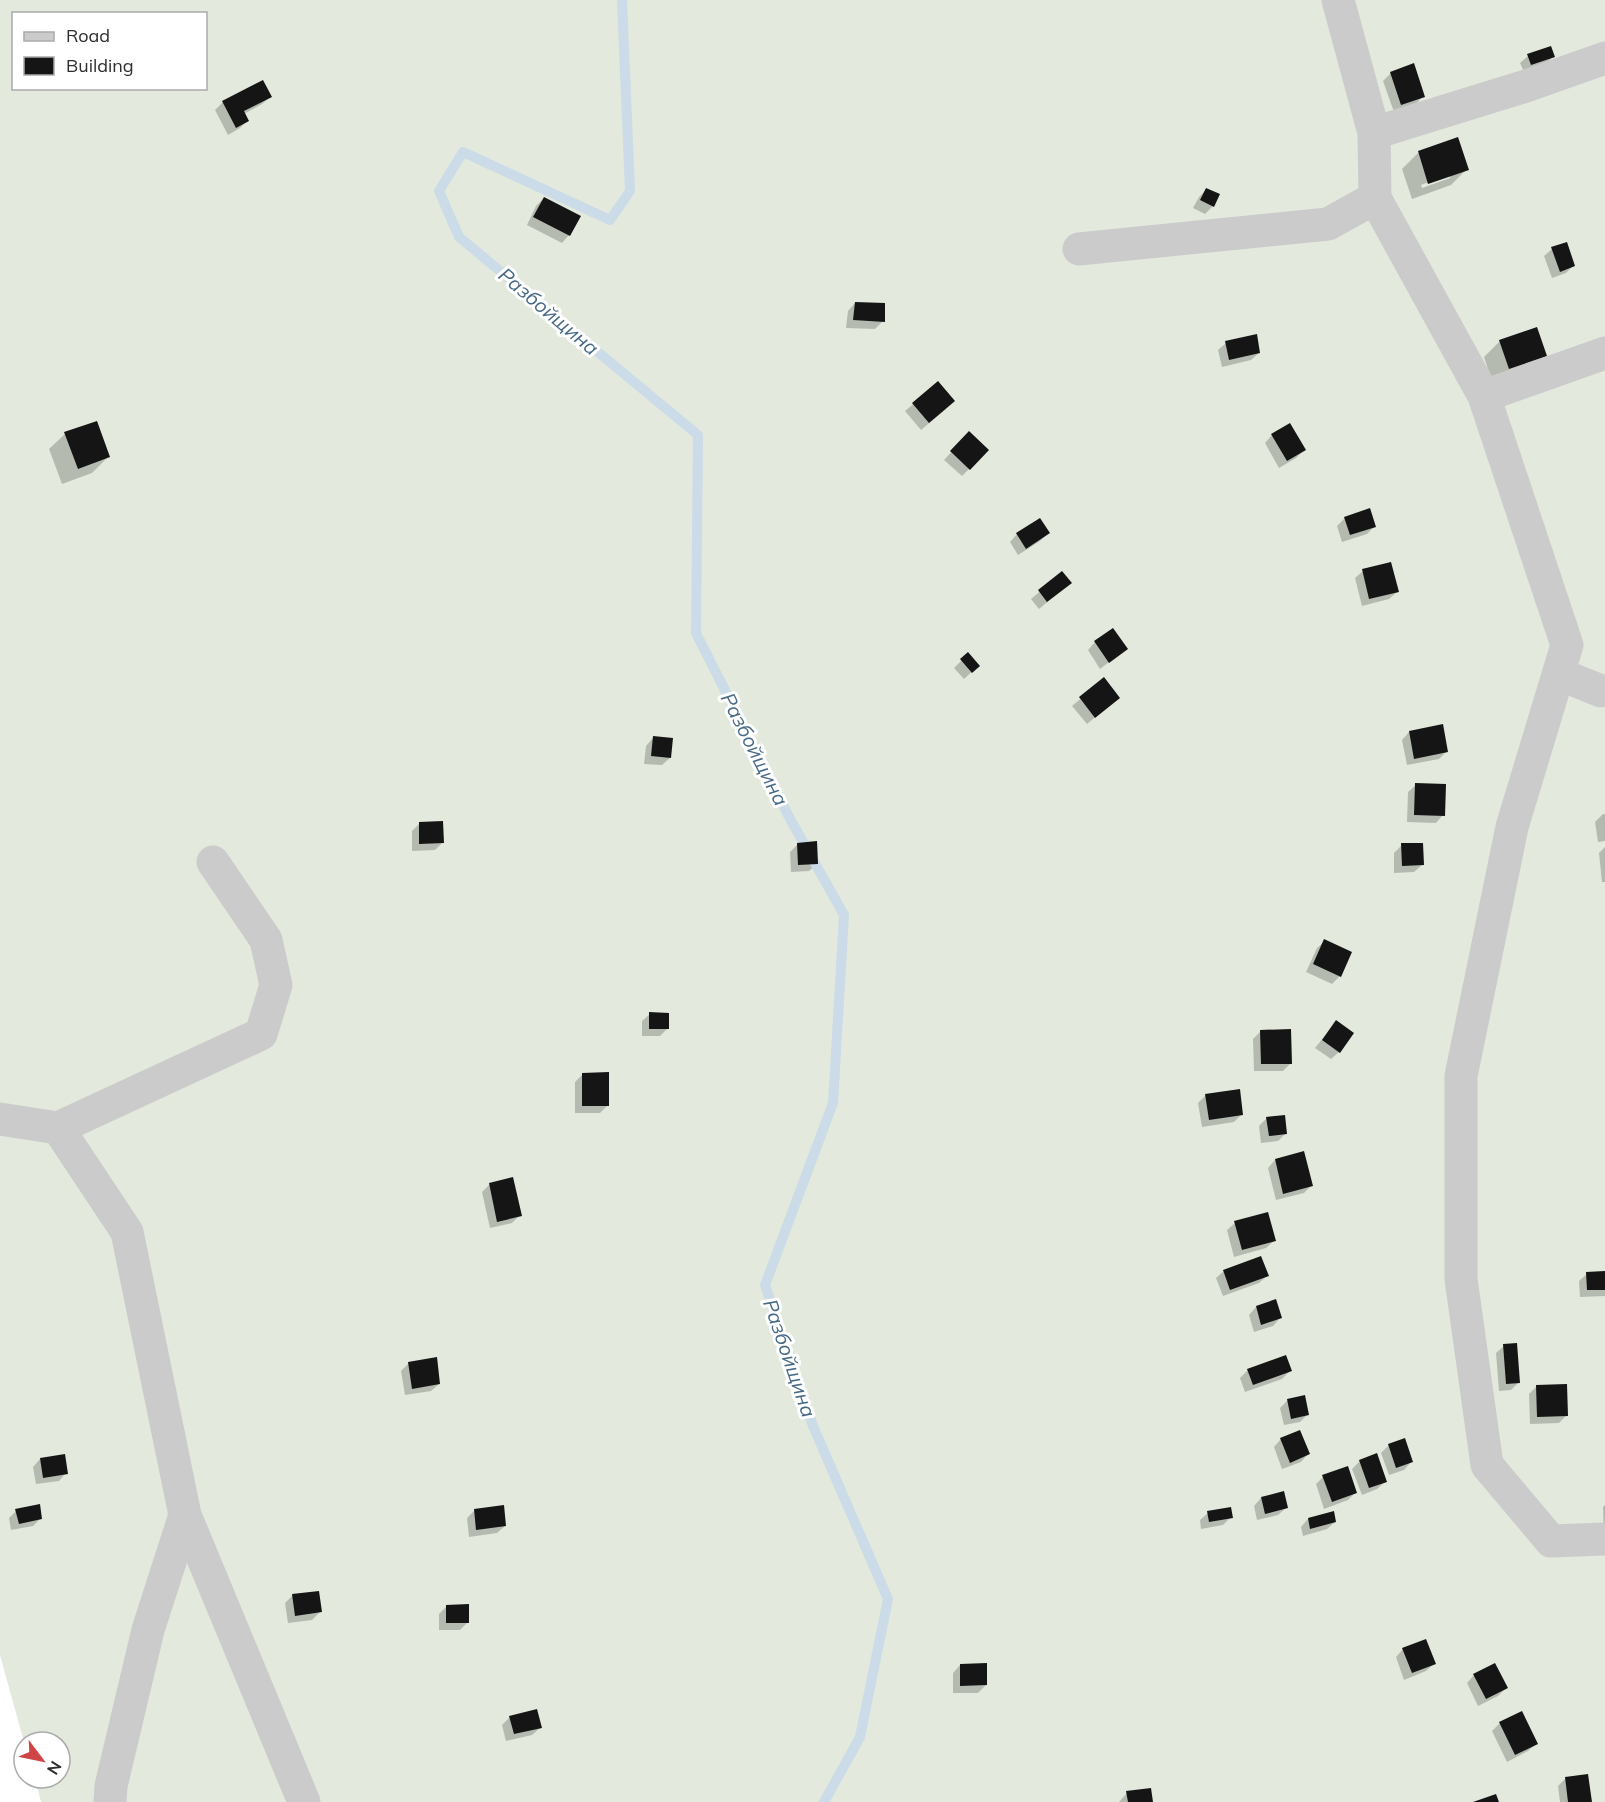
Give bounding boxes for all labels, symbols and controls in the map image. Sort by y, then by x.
legend [12,12,207,90]
text: Road [66,24,110,47]
text: Building [66,54,134,77]
water label: Разбойщина [494,262,604,360]
water label: Разбойщина [716,688,794,810]
water label: Разбойщина [758,1296,822,1420]
north arrow [12,1730,72,1790]
text: N [43,1758,66,1778]

